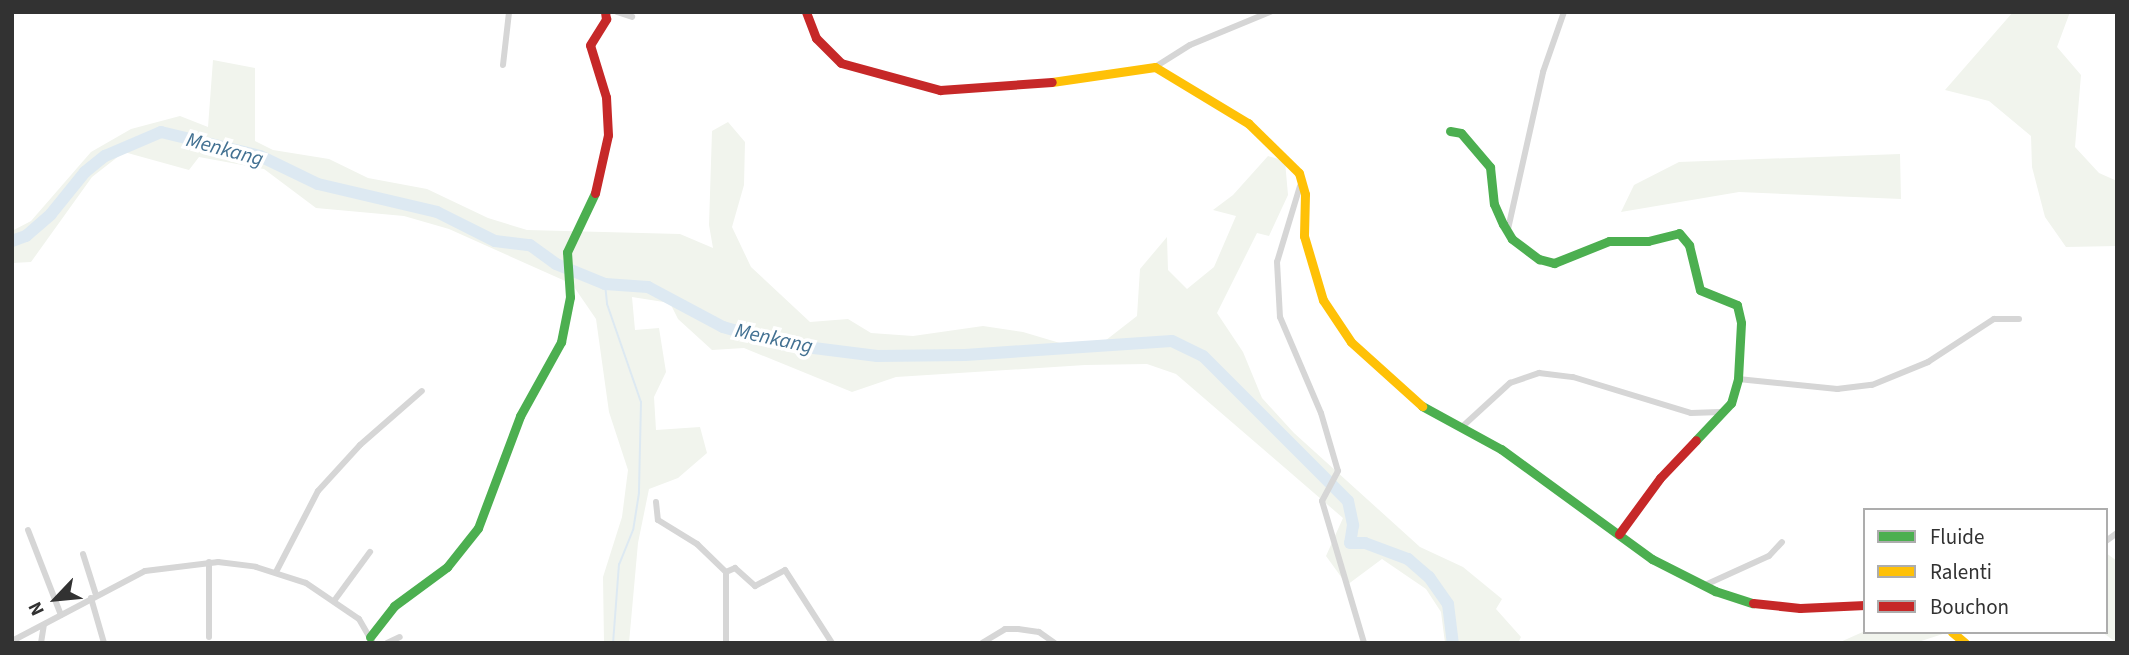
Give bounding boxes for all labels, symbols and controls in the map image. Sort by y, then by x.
water label: Menkang [184,127,266,171]
water label: Menkang [733,317,815,359]
legend [1863,508,2108,634]
text: Fluide [1930,522,1984,552]
text: Ralenti [1930,557,1992,587]
north arrow [21,564,91,634]
text: Bouchon [1930,592,2009,622]
text: N [22,597,52,620]

